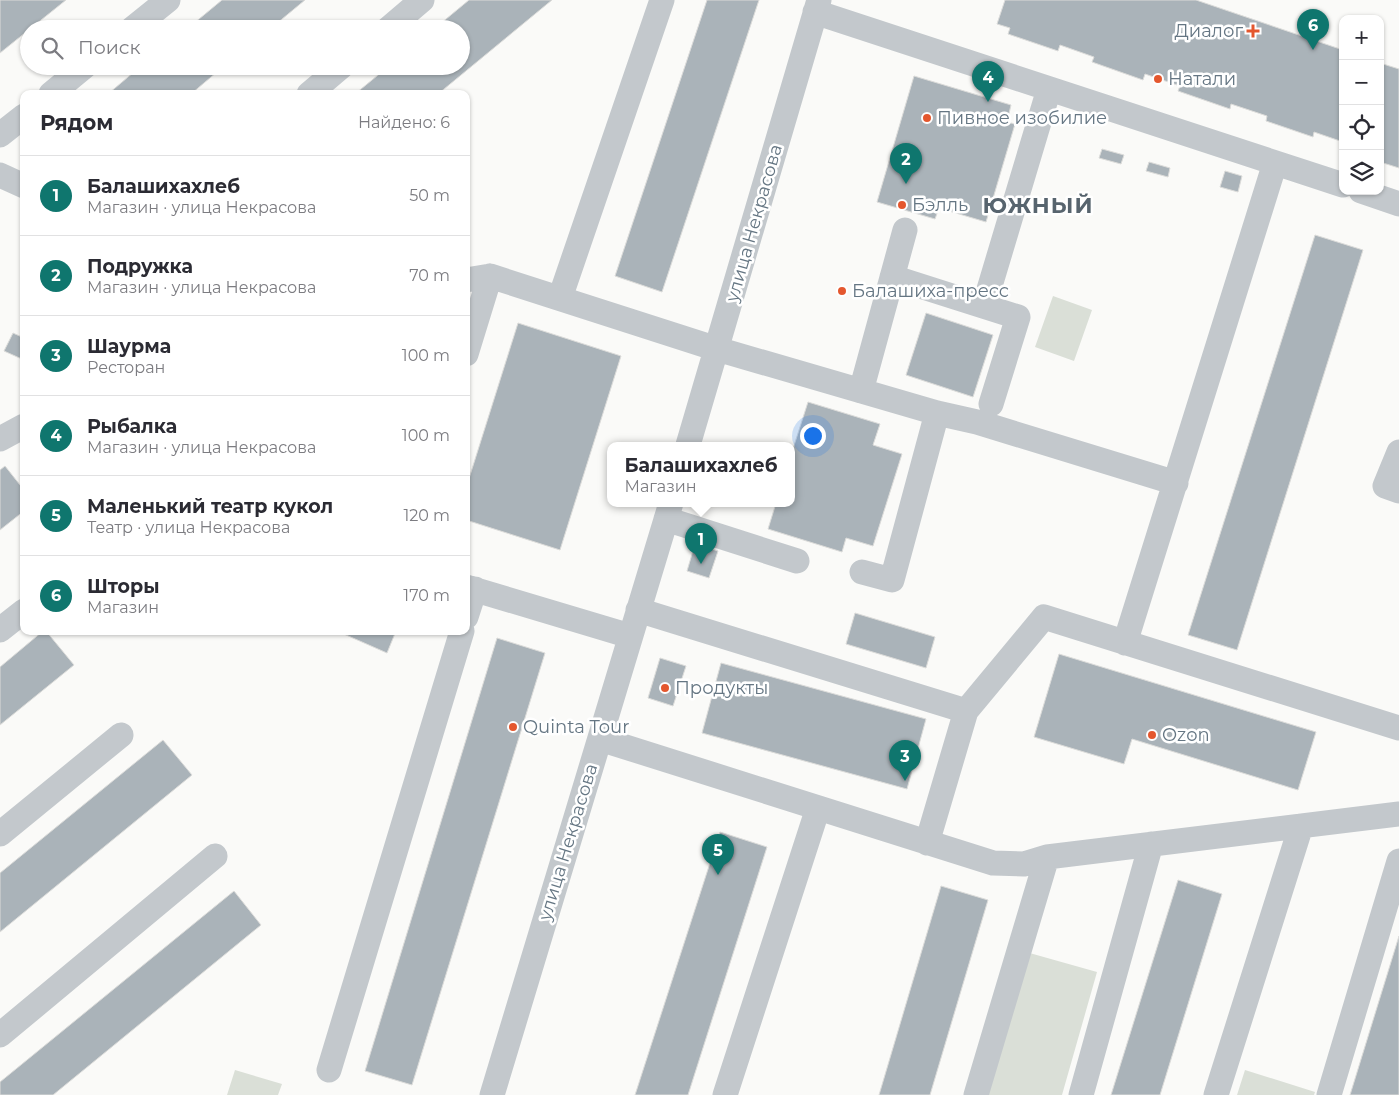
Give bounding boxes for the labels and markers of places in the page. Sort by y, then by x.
pin: 6 [1297,9,1329,50]
place label: Диалог [1174,20,1243,42]
marker: Диалог [1247,25,1259,37]
pin: 4 [972,61,1004,102]
place label: Натали [1168,68,1236,90]
marker: Натали [1152,73,1164,85]
place label: Пивное изобилие [937,107,1107,129]
marker: Пивное изобилие [921,112,933,124]
pin: 2 [890,143,922,184]
place label: Бэлль [912,194,968,216]
marker: Бэлль [896,199,908,211]
place label: Балашиха-пресс [852,280,1009,302]
marker: Балашиха-пресс [836,285,848,297]
pin: 1 [685,523,717,564]
place label: Продукты [675,677,768,699]
marker: Продукты [659,682,671,694]
place label: Quinta Tour [523,716,629,738]
marker: Quinta Tour [507,721,519,733]
place label: Ozon [1162,724,1210,746]
marker: Ozon [1146,729,1158,741]
pin: 3 [889,740,921,781]
pin: 5 [702,834,734,875]

